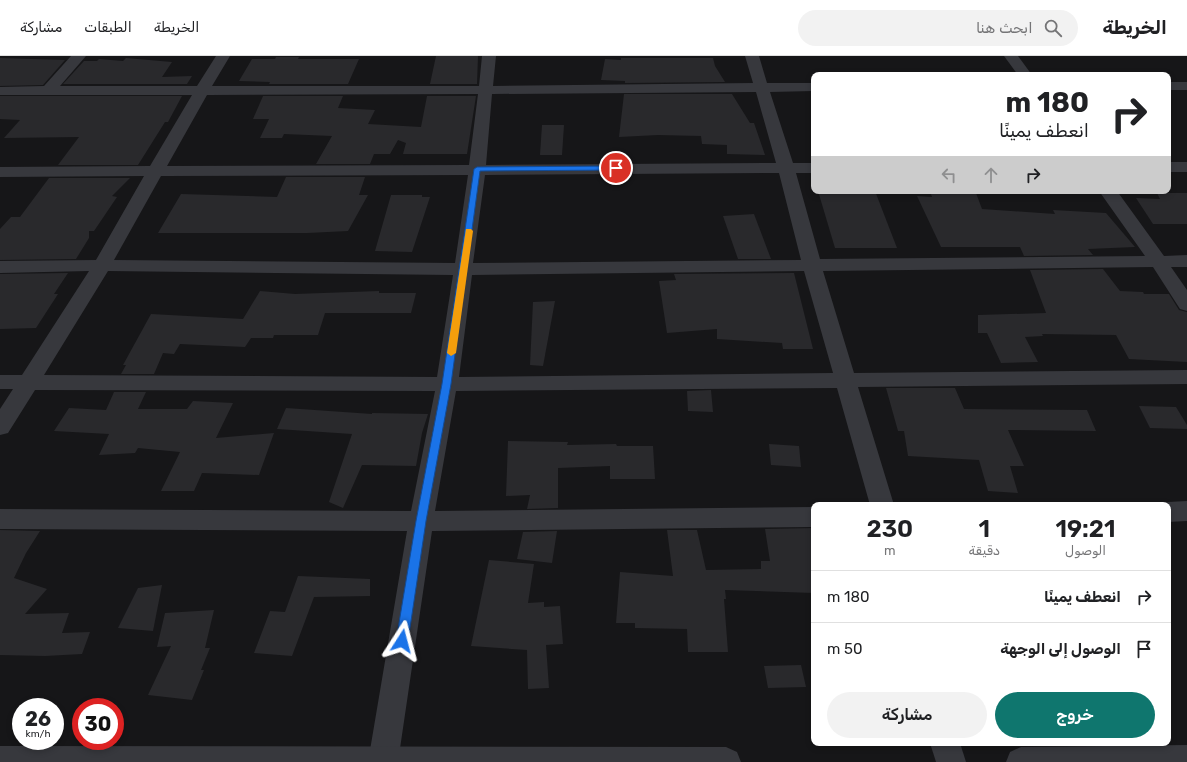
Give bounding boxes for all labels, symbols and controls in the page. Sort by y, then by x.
search box [798,10,1078,46]
text: الخريطة [1102,16,1167,39]
icon: search [1042,17,1064,39]
text: مشاركة [20,19,62,36]
text: الطبقات [84,19,132,36]
text: الخريطة [154,19,199,36]
text: ابحث هنا [976,19,1032,37]
text: 180 m [1005,86,1089,119]
icon: right [1103,88,1155,140]
text: انعطف يمينًا [999,120,1089,142]
pin [599,151,633,185]
icon: arrive [605,157,627,179]
icon: left [938,164,960,186]
icon: ahead [980,164,1002,186]
icon: right [1022,164,1044,186]
text: 230 [866,515,913,543]
text: 1 [979,515,990,543]
text: 19:21 [1055,515,1116,543]
text: m [884,543,896,558]
text: دقيقة [969,543,1000,558]
text: الوصول [1065,543,1106,558]
icon: right [1133,586,1155,608]
text: 180 m [827,588,870,606]
text: انعطف يمينًا [1044,588,1121,606]
position arrow [381,620,423,662]
icon: arrive [1133,638,1155,660]
text: 50 m [827,640,862,658]
text: الوصول إلى الوجهة [1000,640,1121,658]
button: مشاركة [827,692,987,738]
button: خروج [995,692,1155,738]
speed limit sign: 30 [72,698,124,750]
text: 26 [25,707,51,731]
text: km/h [26,728,50,740]

